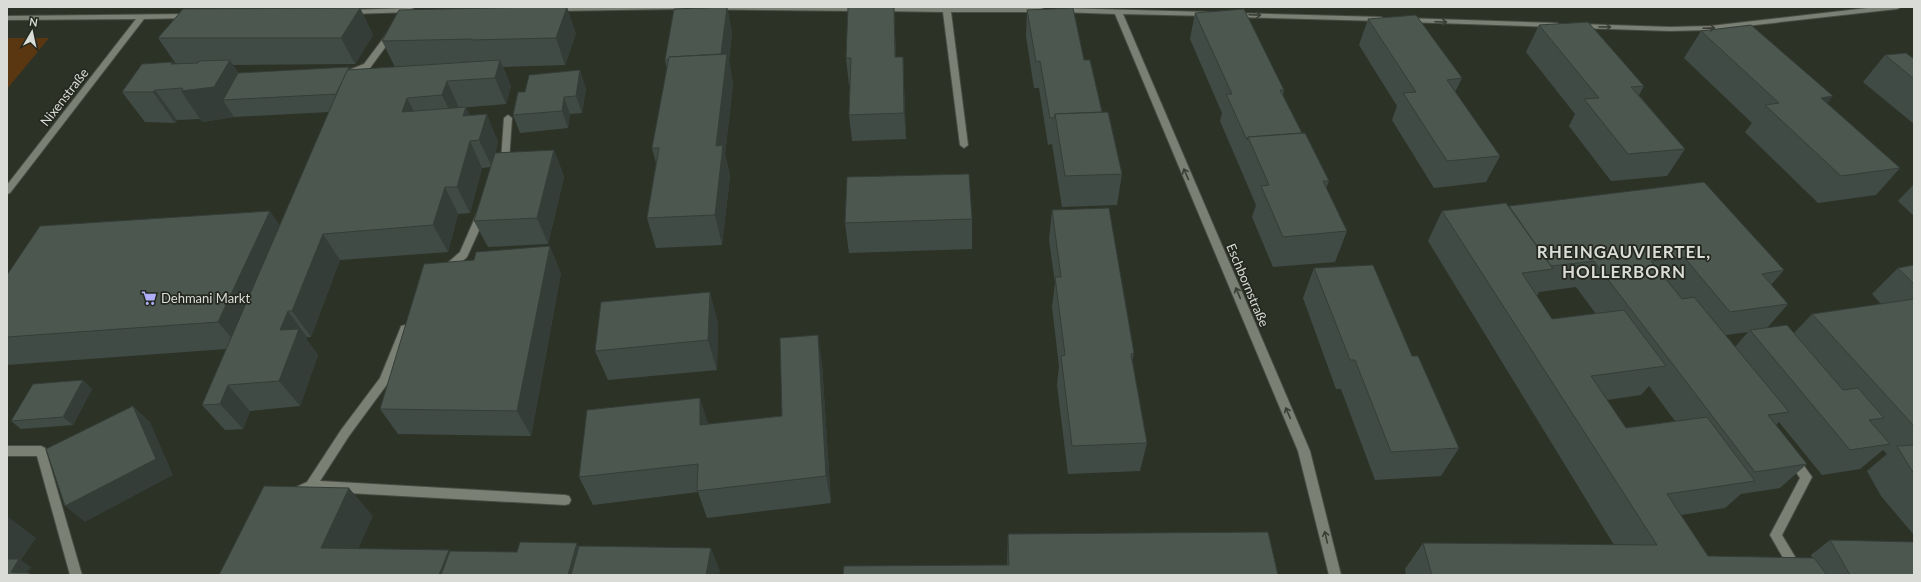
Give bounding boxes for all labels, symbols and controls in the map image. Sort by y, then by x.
north arrow [12,12,52,52]
one-way arrow [1248,12,1261,19]
text: N [28,15,39,29]
one-way arrow [1434,18,1447,25]
one-way arrow [1598,23,1611,31]
one-way arrow [1702,25,1715,32]
street label: Nixenstraße [36,65,92,129]
one-way arrow [1182,168,1189,180]
street label: Eschbornstraße [1223,241,1273,329]
district label: RHEINGAUVIERTEL, HOLLERBORN [1537,241,1711,282]
one-way arrow [1233,288,1241,300]
supermarket icon: Dehmani Markt [140,289,158,307]
place label: Dehmani Markt [161,290,250,306]
one-way arrow [1284,407,1291,419]
one-way arrow [1321,531,1329,544]

